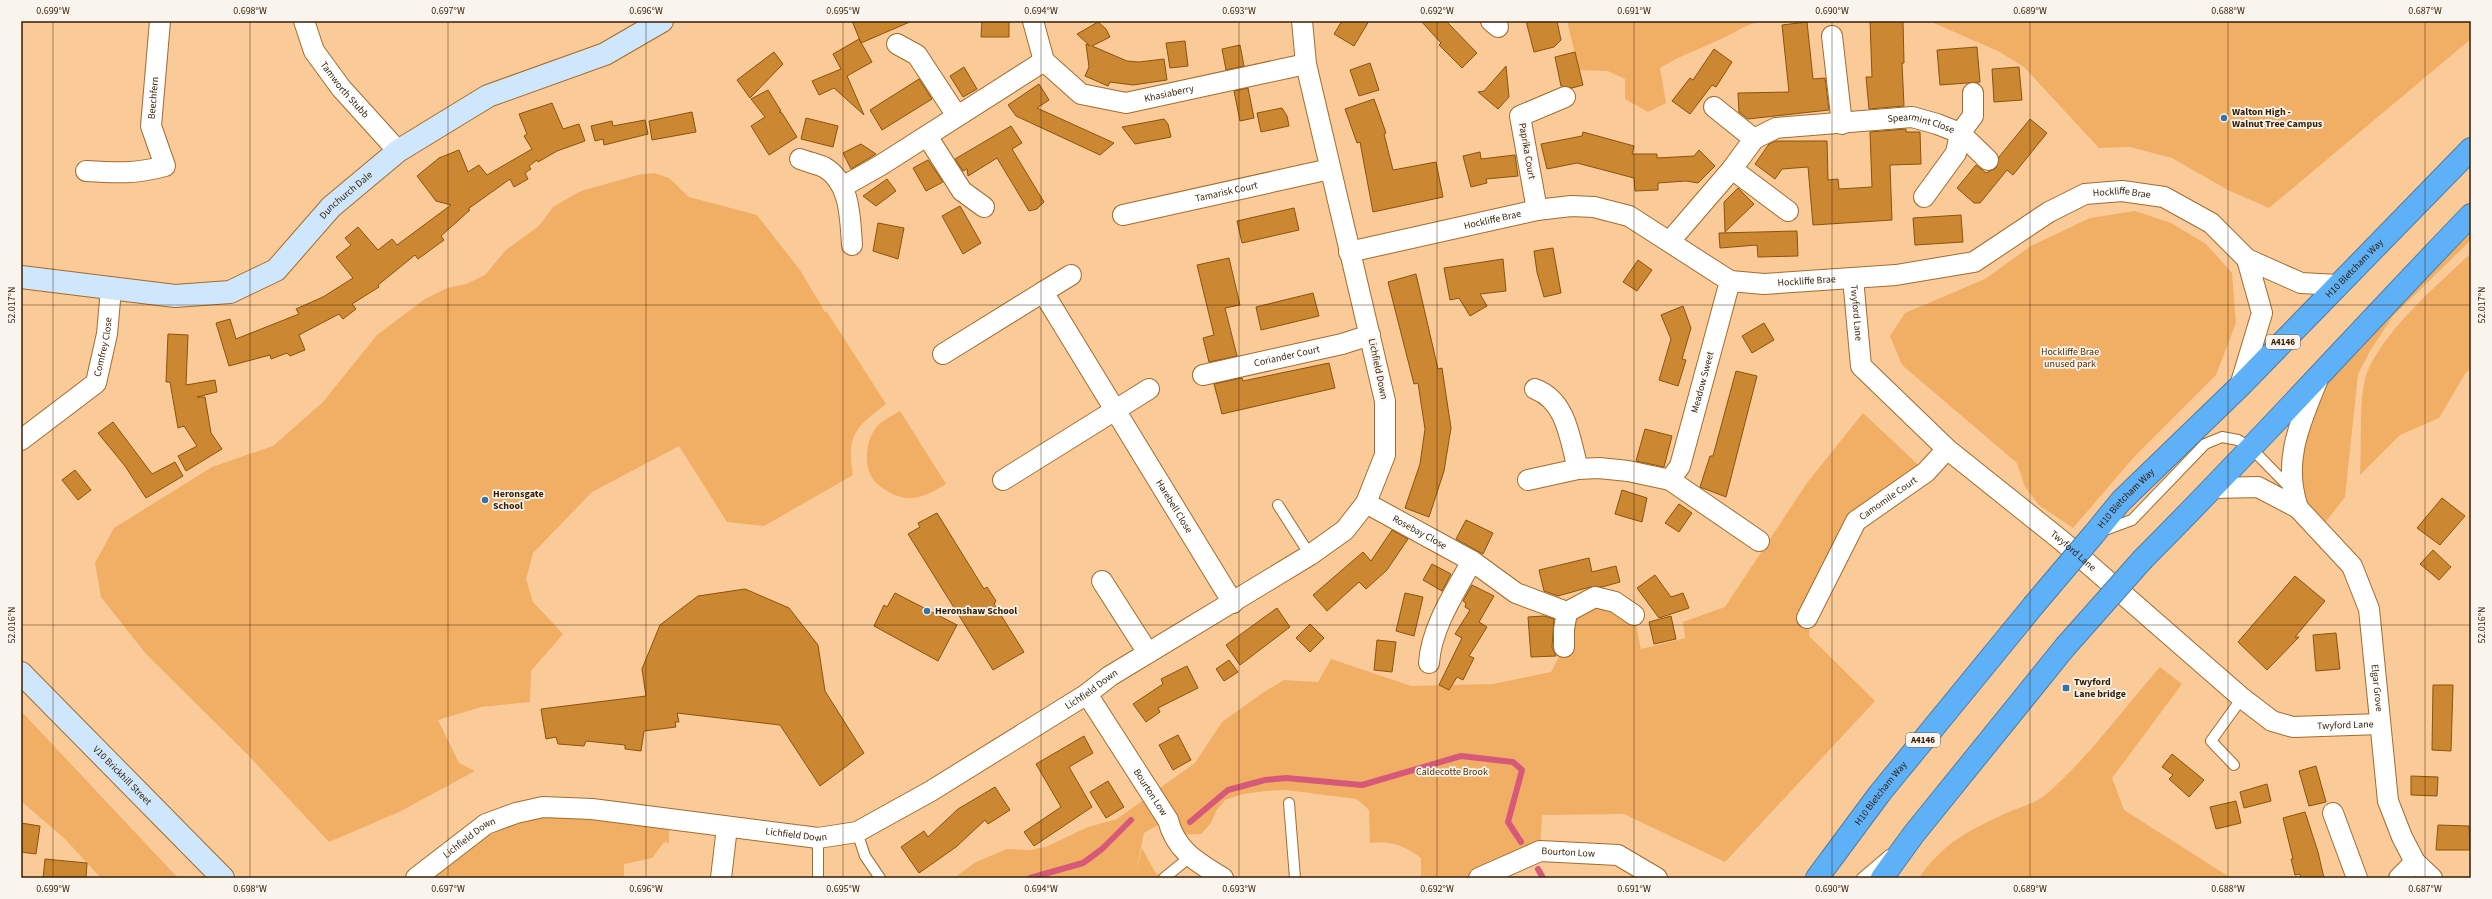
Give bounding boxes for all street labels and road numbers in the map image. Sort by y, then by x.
street label: Tamworth Stubb [317,59,372,122]
street label: Beechfern [145,76,162,120]
street label: Khasiaberry [1143,81,1195,106]
street label: Spearmint Close [1887,110,1956,137]
street label: Paprika Court [1515,122,1539,181]
street label: Dunchurch Dale [316,168,376,222]
street label: Tamarisk Court [1194,178,1260,206]
street label: Hockliffe Brae [2092,184,2152,202]
street label: Hockliffe Brae [1462,207,1522,233]
street label: H10 Bletcham Way [2322,236,2387,301]
street label: Hockliffe Brae [1777,272,1836,290]
street label: Twyford Lane [1847,284,1866,342]
street label: Comfrey Close [91,317,115,378]
road number: A4146 [2266,335,2300,349]
street label: Lichfield Down [1365,337,1391,401]
street label: Coriander Court [1253,342,1322,370]
street label: Meadow Sweet [1688,349,1718,414]
street label: H10 Bletcham Way [2094,465,2158,531]
street label: Camomile Court [1856,473,1921,524]
street label: Harebell Close [1152,477,1196,536]
street label: Rosebay Close [1390,512,1449,553]
street label: Twyford Lane [2047,527,2099,575]
street label: Elgar Grove [2367,663,2386,712]
street label: Lichfield Down [1062,666,1121,713]
street label: Twyford Lane [2317,717,2374,733]
road number: A4146 [1906,733,1940,747]
street label: V10 Brickhill Street [89,743,155,809]
street label: H10 Bletcham Way [1851,758,1910,828]
street label: Bourton Low [1130,766,1171,819]
street label: Lichfield Down [440,814,497,862]
street label: Lichfield Down [765,824,828,845]
street label: Bourton Low [1541,844,1595,861]

